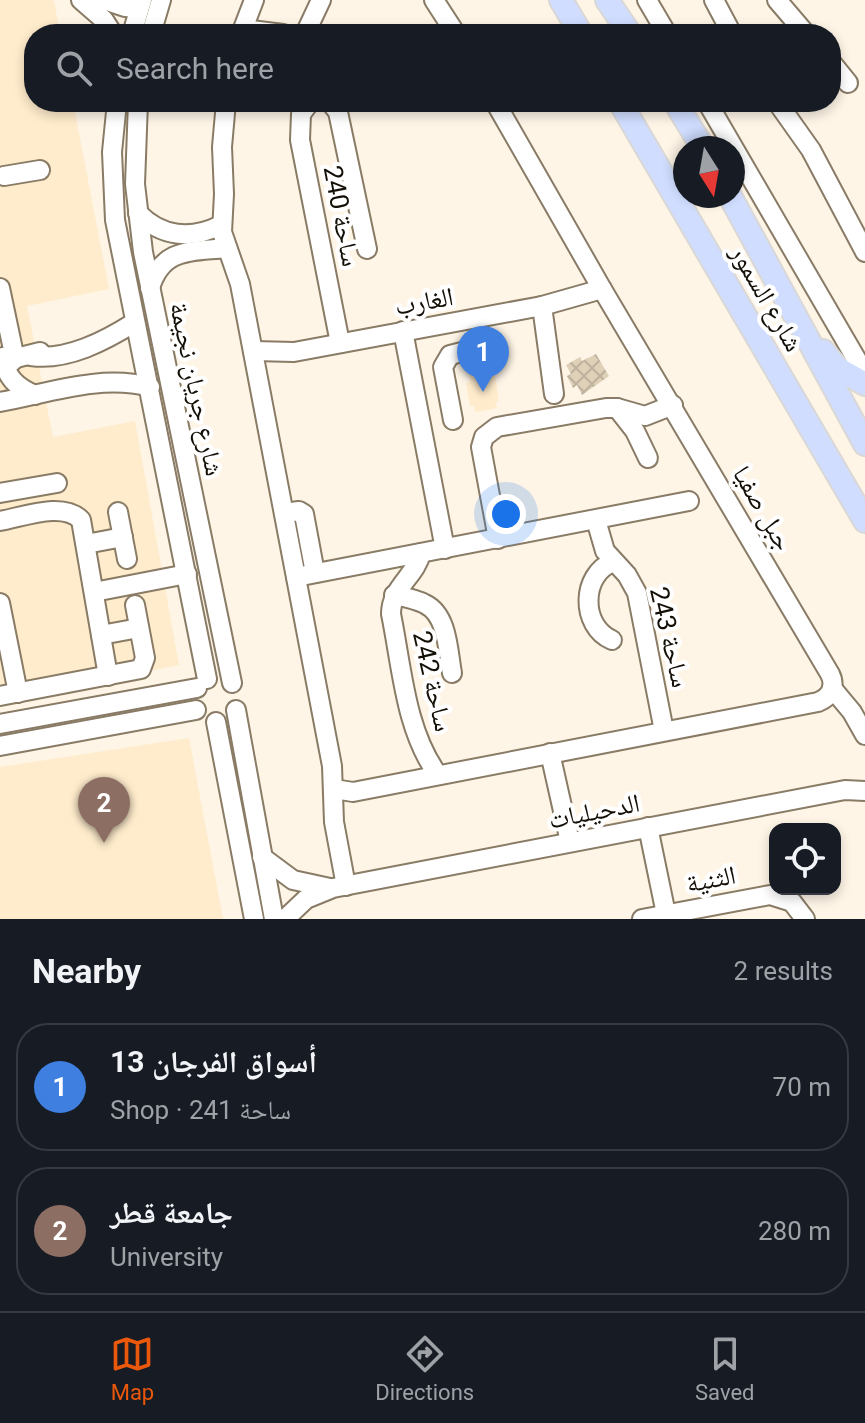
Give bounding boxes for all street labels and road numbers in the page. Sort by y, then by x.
street label: ساحة 240 [318,163,366,269]
street label: شارع السمور [723,239,809,357]
street label: الغارب [392,281,456,321]
street label: شارع جريان نجيمة [163,300,230,479]
street label: جبل صفيا [726,460,799,556]
street label: ساحة 243 [644,584,696,690]
street label: ساحة 242 [407,628,459,734]
street label: الدحيليات [546,787,642,835]
street label: الثنية [684,860,738,898]

